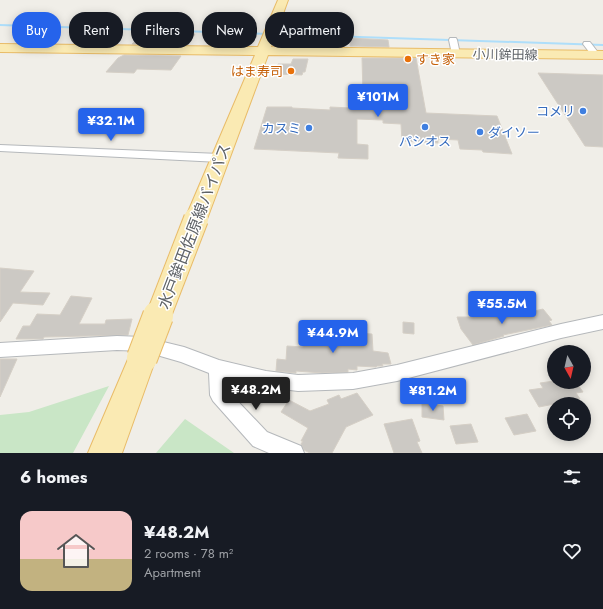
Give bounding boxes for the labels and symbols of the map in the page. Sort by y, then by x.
street label: 小川鉾田線 [472,44,538,65]
place label: すき家 [416,50,455,69]
marker: すき家 [403,54,413,64]
place label: はま寿司 [231,62,283,81]
marker: はま寿司 [286,66,296,76]
pin: ¥101M [350,84,406,118]
place label: コメリ [536,102,575,121]
marker: コメリ [578,106,588,116]
pin: ¥32.1M [78,108,144,142]
place label: カスミ [262,119,301,138]
marker: パシオス [420,122,430,132]
marker: カスミ [304,123,314,133]
place label: ダイソー [488,123,540,142]
marker: ダイソー [475,127,485,137]
place label: パシオス [399,132,451,151]
street label: 水戸鉾田佐原線バイパス [152,140,237,312]
pin: ¥55.5M [469,291,535,325]
pin: ¥44.9M [300,320,366,354]
north arrow [547,345,591,389]
pin: ¥48.2M [223,377,289,411]
pin: ¥81.2M [400,378,466,412]

